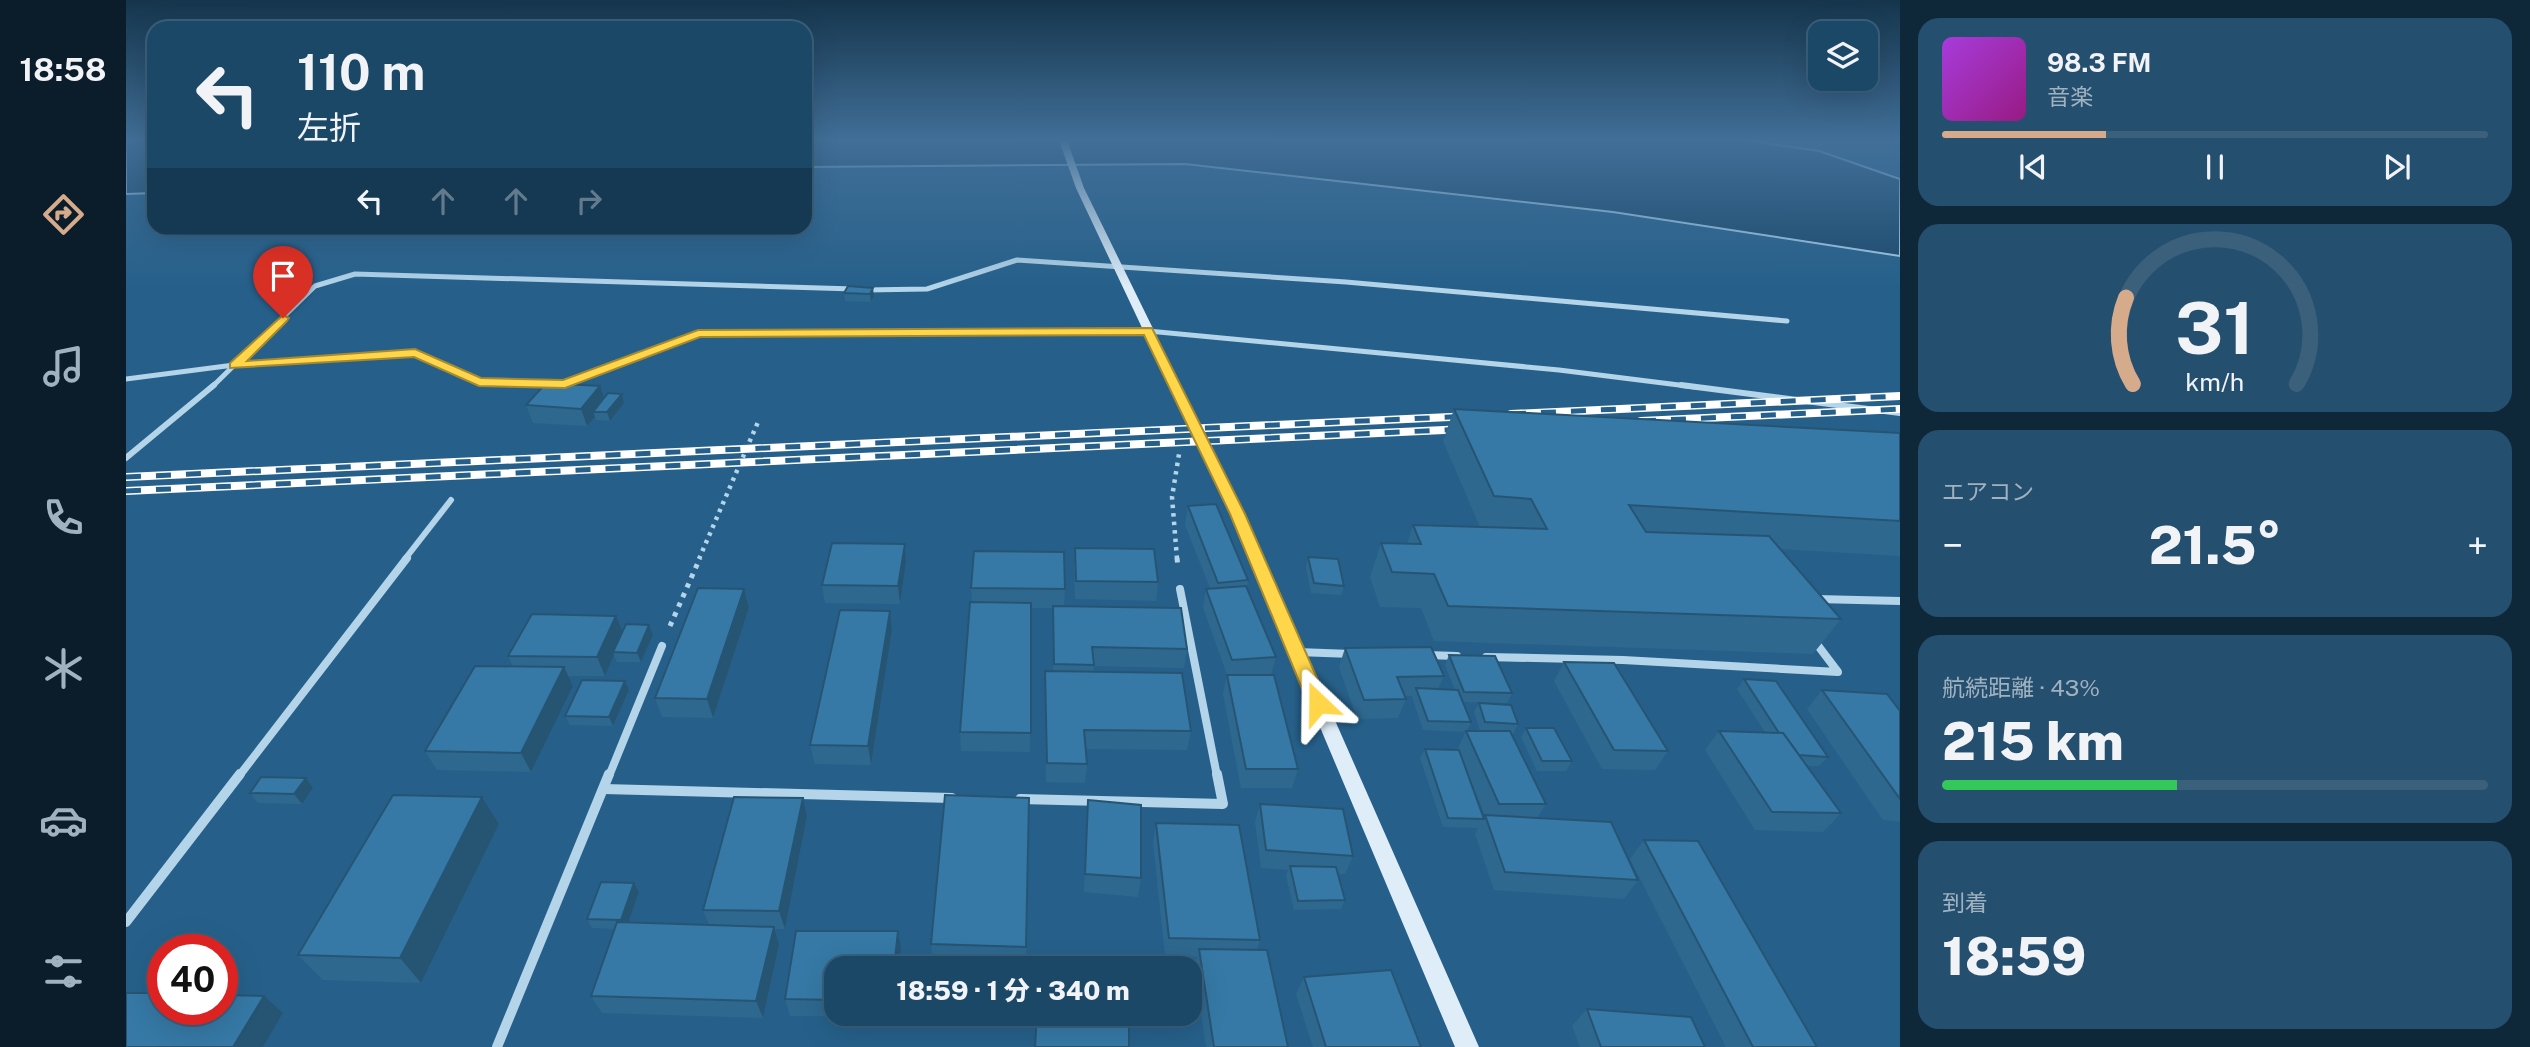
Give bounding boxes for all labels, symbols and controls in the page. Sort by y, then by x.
map controls [1808,21,1878,91]
button: layers [1808,21,1878,91]
text: 110 m [297,43,425,101]
text: 98.3 FM [2047,47,2151,78]
icon: left [182,49,273,140]
text: 18:58 [20,51,106,88]
text: 音楽 [2047,83,2093,110]
text: 左折 [297,109,361,146]
icon: previous [2014,148,2052,186]
icon: pause [2196,148,2234,186]
icon: next [2378,148,2416,186]
icon: left [351,182,389,220]
icon: ahead [424,182,462,220]
icon: ahead [497,182,535,220]
icon: right [570,182,608,220]
icon: directions [39,190,88,239]
pin [253,246,313,318]
icon: arrive [264,257,302,295]
text: 31 [2175,285,2255,370]
icon: music [39,342,88,391]
text: km/h [2186,366,2244,396]
text: エアコン [1942,478,2034,505]
icon: phone [39,493,88,542]
text: 21.5° [2149,515,2281,576]
text: − [1942,523,1963,568]
text: + [2467,523,2488,568]
icon: climate [39,644,88,693]
position arrow [1281,666,1355,740]
text: 航続距離 · 43% [1942,674,2100,701]
text: 215 km [1942,711,2124,772]
icon: car [39,796,88,845]
text: 到着 [1942,889,1988,916]
text: 18:59 [1942,926,2086,987]
speed limit sign: 40 [147,934,238,1025]
icon: filters [39,947,88,996]
text: 18:59 · 1 分 · 340 m [896,975,1130,1006]

